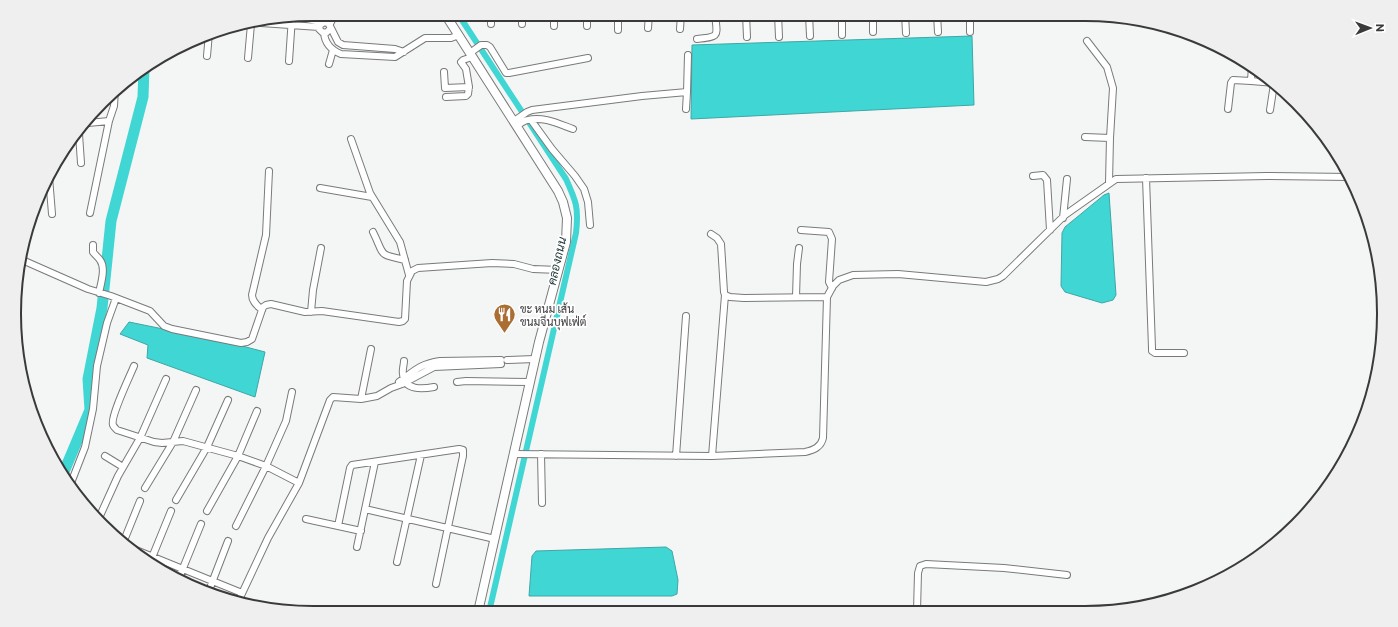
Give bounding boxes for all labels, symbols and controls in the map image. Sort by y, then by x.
north arrow [1350,8,1390,48]
text: N [1374,24,1387,32]
water label: คลองถนน [544,235,568,286]
restaurant icon: ขะ หนม เส้น ขนมจีนบุฟเฟ่ต์ [492,302,518,335]
place label: ขะ หนม เส้น ขนมจีนบุฟเฟ่ต์ [520,302,586,331]

